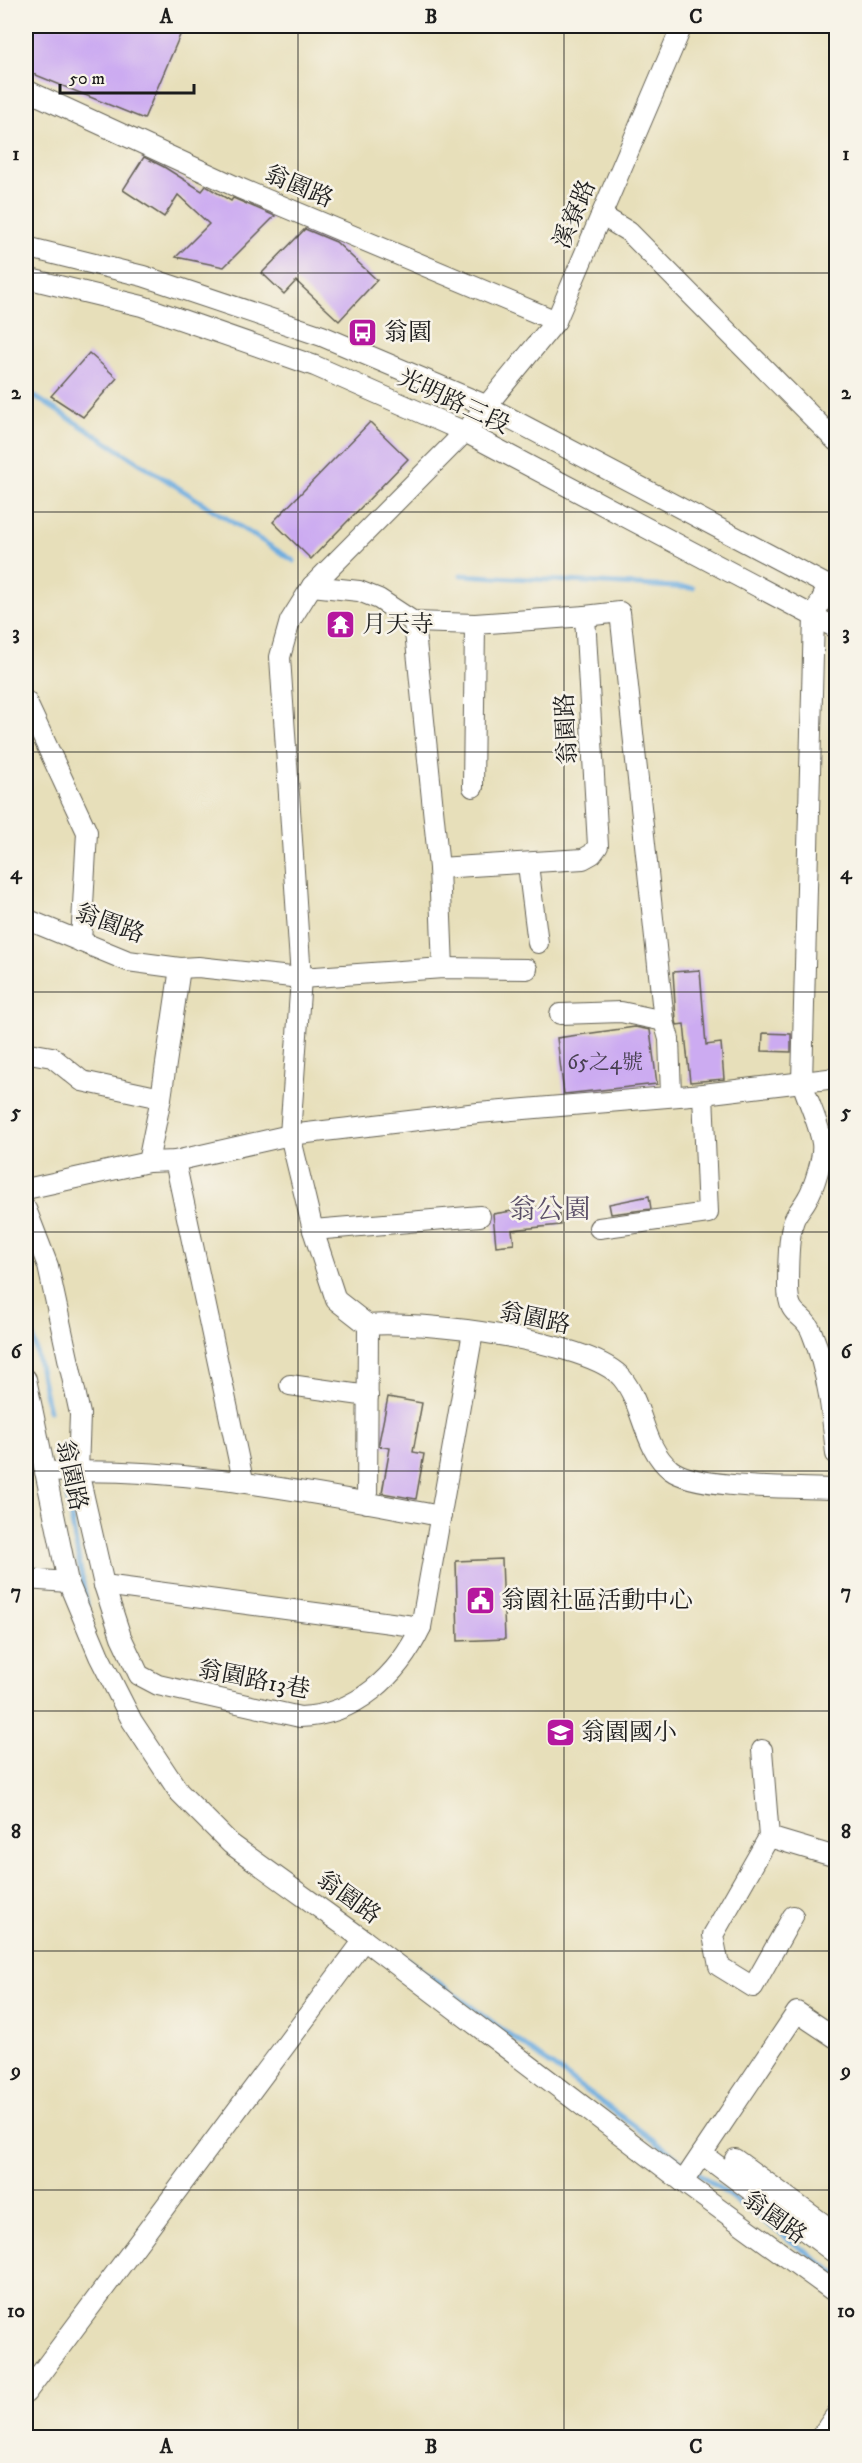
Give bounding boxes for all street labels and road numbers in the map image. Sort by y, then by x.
street label: 翁園路 [260,159,338,215]
street label: 溪寮路 [547,175,603,253]
street label: 光明路三段 [393,363,514,441]
street label: 翁園路 [550,692,584,766]
street label: 翁園路 [71,898,149,950]
street label: 翁園路 [496,1297,573,1341]
street label: 翁園路 [49,1437,93,1514]
street label: 翁園路13巷 [195,1654,313,1706]
street label: 翁園路 [310,1865,386,1931]
street label: 翁園路 [736,2185,812,2251]

